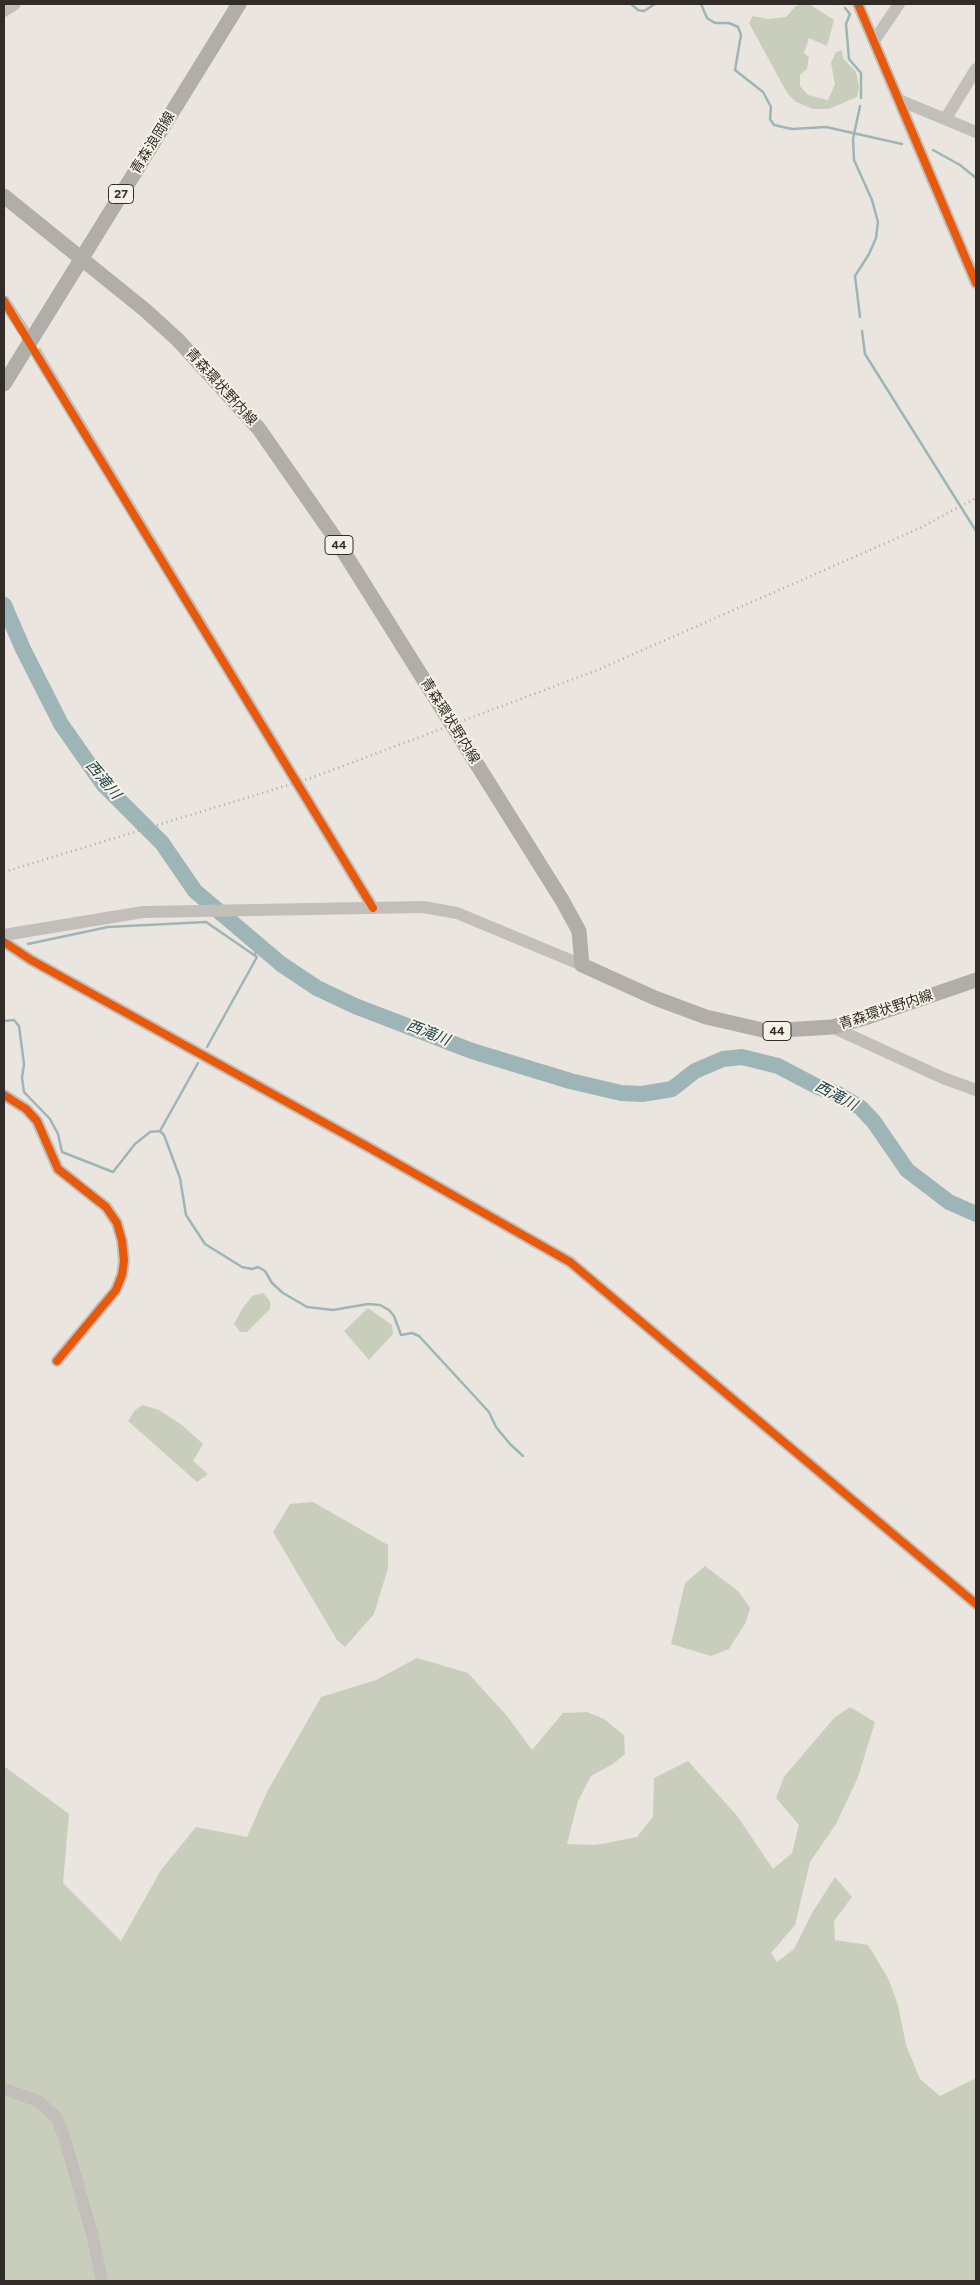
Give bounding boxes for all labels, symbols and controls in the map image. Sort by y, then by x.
street label: 青森浪岡線 [127,109,179,177]
road number: 27 [108,184,134,203]
street label: 青森環状野内線 [182,345,260,429]
road number: 44 [325,536,353,554]
street label: 青森環状野内線 [417,675,483,767]
water label: 西滝川 [82,757,124,803]
street label: 青森環状野内線 [837,987,935,1033]
water label: 西滝川 [404,1016,452,1050]
road number: 44 [763,1021,791,1040]
water label: 西滝川 [812,1077,860,1115]

